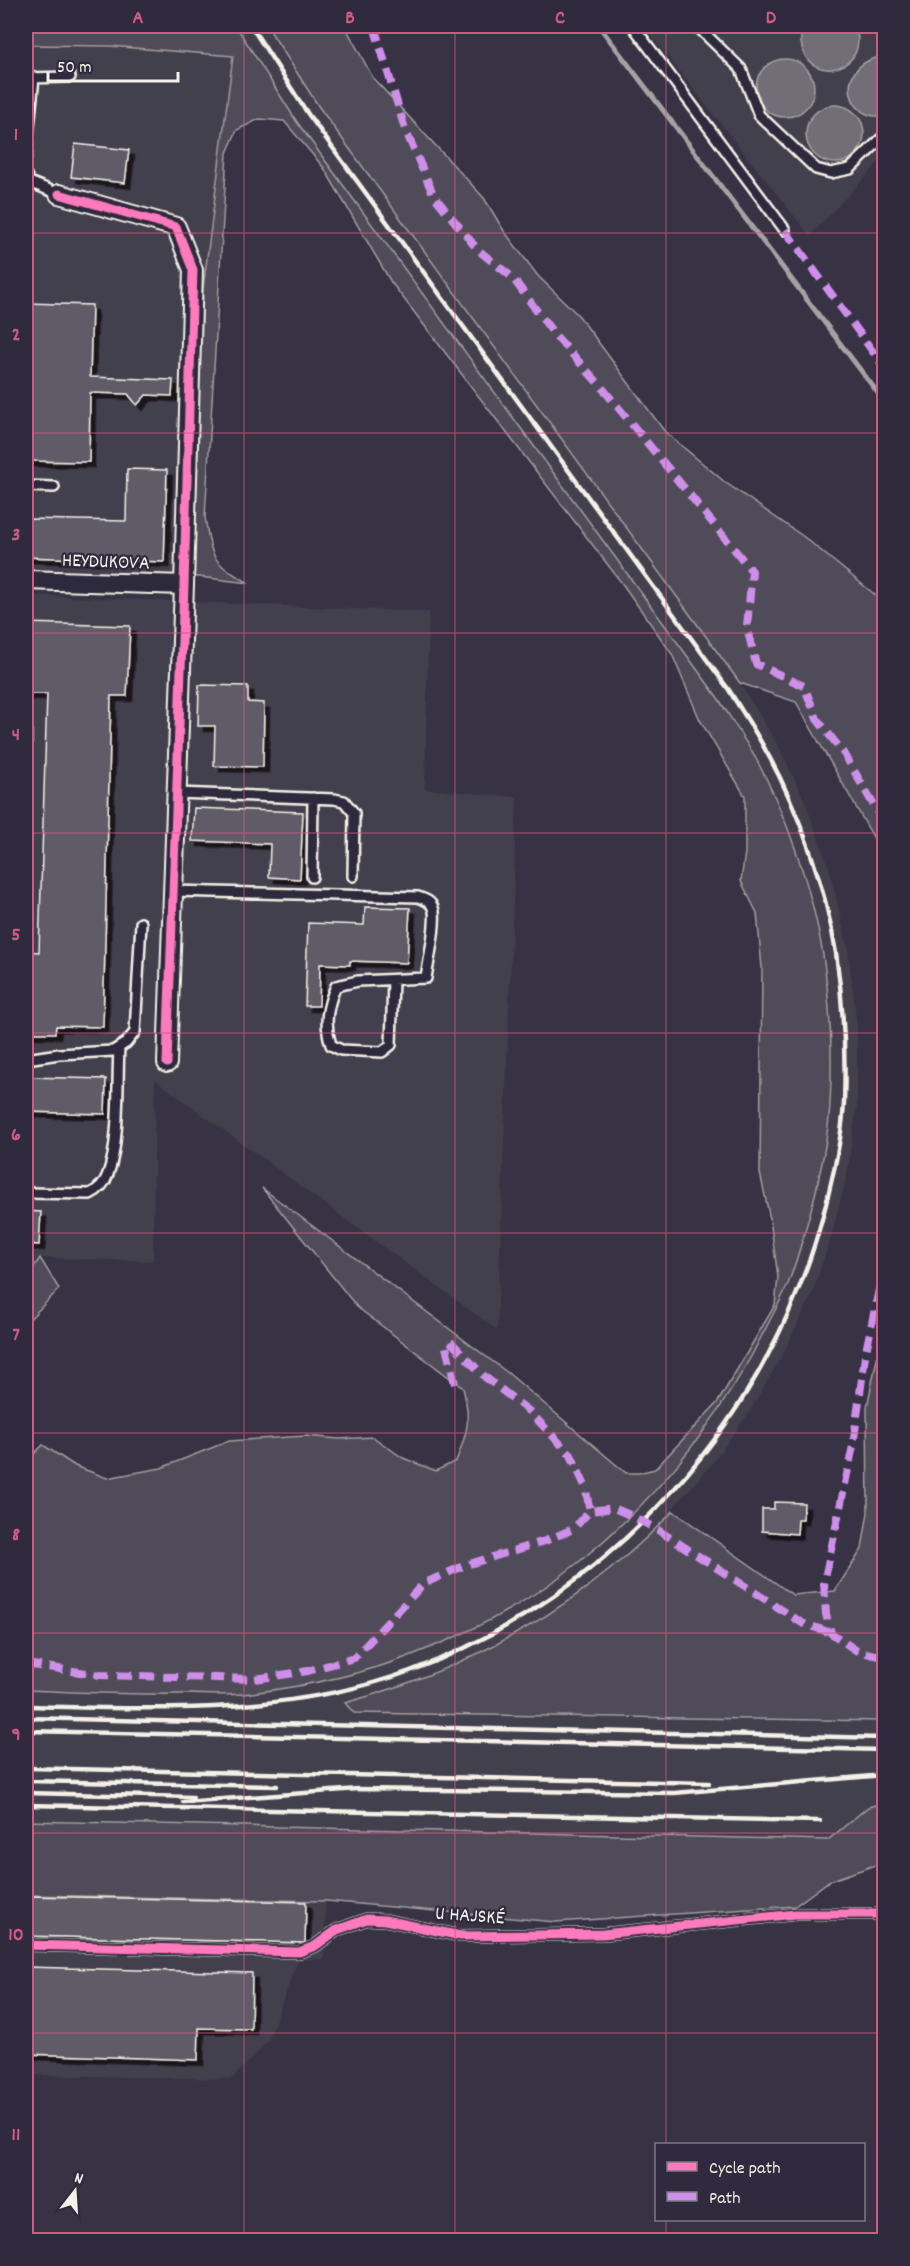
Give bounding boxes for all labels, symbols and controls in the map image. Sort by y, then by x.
text: A [133,5,144,33]
text: B [345,5,355,33]
text: C [555,5,565,33]
text: D [766,5,777,33]
scale bar [48,45,178,83]
text: 50 m [57,56,92,81]
text: 1 [14,122,18,150]
text: 2 [12,322,20,350]
text: 3 [12,522,20,550]
street label: HEYDUKOVA [61,547,150,579]
text: 4 [12,722,20,750]
text: 5 [11,922,21,950]
text: 6 [11,1122,21,1150]
text: 7 [12,1322,20,1350]
text: 8 [12,1522,20,1550]
text: 9 [11,1722,21,1750]
street label: U HAJSKÉ [434,1901,506,1933]
text: 10 [8,1922,24,1950]
text: 11 [12,2122,20,2150]
legend [655,2143,865,2221]
text: Cycle path [709,2157,780,2182]
north arrow [45,2161,105,2221]
text: N [72,2167,86,2191]
text: Path [709,2187,741,2212]

